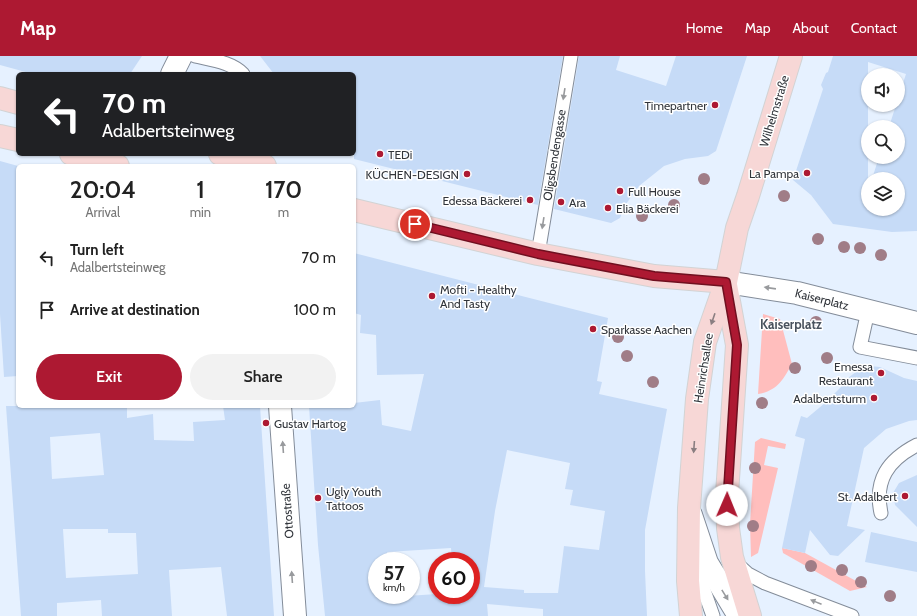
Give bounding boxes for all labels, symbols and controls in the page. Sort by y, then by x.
text: Map [20,17,56,40]
text: Home [686,19,723,37]
text: Map [745,19,770,37]
text: About [792,19,829,37]
text: Contact [851,19,897,37]
map controls [861,68,905,216]
button: sound [861,68,905,112]
street label: Wilhelmstraße [756,73,792,149]
text: 70 m [102,86,166,120]
icon: left [36,88,88,140]
one-way arrow [561,88,567,101]
place label: Timepartner [645,98,707,113]
marker: Timepartner [710,100,720,110]
street label: Oligsbendengasse [539,108,569,202]
text: Adalbertsteinweg [102,120,234,142]
button: search [861,120,905,164]
place label: TEDi [388,147,412,162]
marker: TEDi [375,149,385,159]
place label: La Pampa [749,166,799,181]
place label: KÜCHEN-DESIGN [366,167,459,182]
marker: La Pampa [802,168,812,178]
marker: KÜCHEN-DESIGN [462,169,472,179]
button: layers [861,172,905,216]
text: 20:04 [70,175,136,204]
text: 1 [196,175,205,204]
text: 170 [265,175,302,204]
place label: Full House [628,184,681,199]
marker: Full House [615,186,625,196]
place label: Edessa Bäckerei [442,193,522,208]
marker: Edessa Bäckerei [525,195,535,205]
place label: Ara [569,195,586,210]
marker: Ara [556,197,566,207]
place label: Elia Bäckerei [616,201,678,216]
marker: Elia Bäckerei [603,203,613,213]
text: Arrival [86,204,120,220]
text: min [190,204,211,220]
text: m [278,204,289,220]
pin [398,207,432,241]
icon: arrive [404,213,426,235]
one-way arrow [540,217,546,229]
text: Turn left [70,241,124,259]
icon: left [36,247,58,269]
text: 70 m [302,249,336,267]
text: Adalbertsteinweg [70,259,166,275]
place label: Mofti - Healthy And Tasty [440,282,517,311]
one-way arrow [764,285,776,291]
street label: Kaiserplatz [794,285,851,313]
marker: Mofti - Healthy And Tasty [427,291,437,301]
icon: arrive [36,299,58,321]
text: Arrive at destination [70,301,200,319]
text: 100 m [294,301,336,319]
one-way arrow [710,313,716,325]
district label: Kaiserplatz [760,316,822,332]
place label: Sparkasse Aachen [601,322,692,337]
marker: Sparkasse Aachen [588,324,598,334]
street label: Heinrichsallee [690,332,716,404]
button: Exit [36,354,182,400]
button: Share [190,354,336,400]
place label: Emessa Restaurant [819,359,873,388]
marker: Emessa Restaurant [876,368,886,378]
place label: Adalbertsturm [793,391,866,406]
marker: Adalbertsturm [869,393,879,403]
place label: Gustav Hartog [274,416,347,431]
marker: Gustav Hartog [261,418,271,428]
one-way arrow [279,441,286,453]
one-way arrow [691,441,698,453]
street label: Ottostraße [278,483,296,539]
place label: Ugly Youth Tattoos [326,484,381,513]
position arrow [706,484,748,526]
place label: St. Adalbert [838,489,897,504]
marker: St. Adalbert [900,491,910,501]
marker: Ugly Youth Tattoos [313,493,323,503]
speed limit sign: 60 [428,552,480,604]
text: 57 [384,561,404,585]
one-way arrow [288,571,295,583]
text: km/h [383,581,405,594]
one-way arrow [722,589,729,601]
one-way arrow [809,598,821,604]

